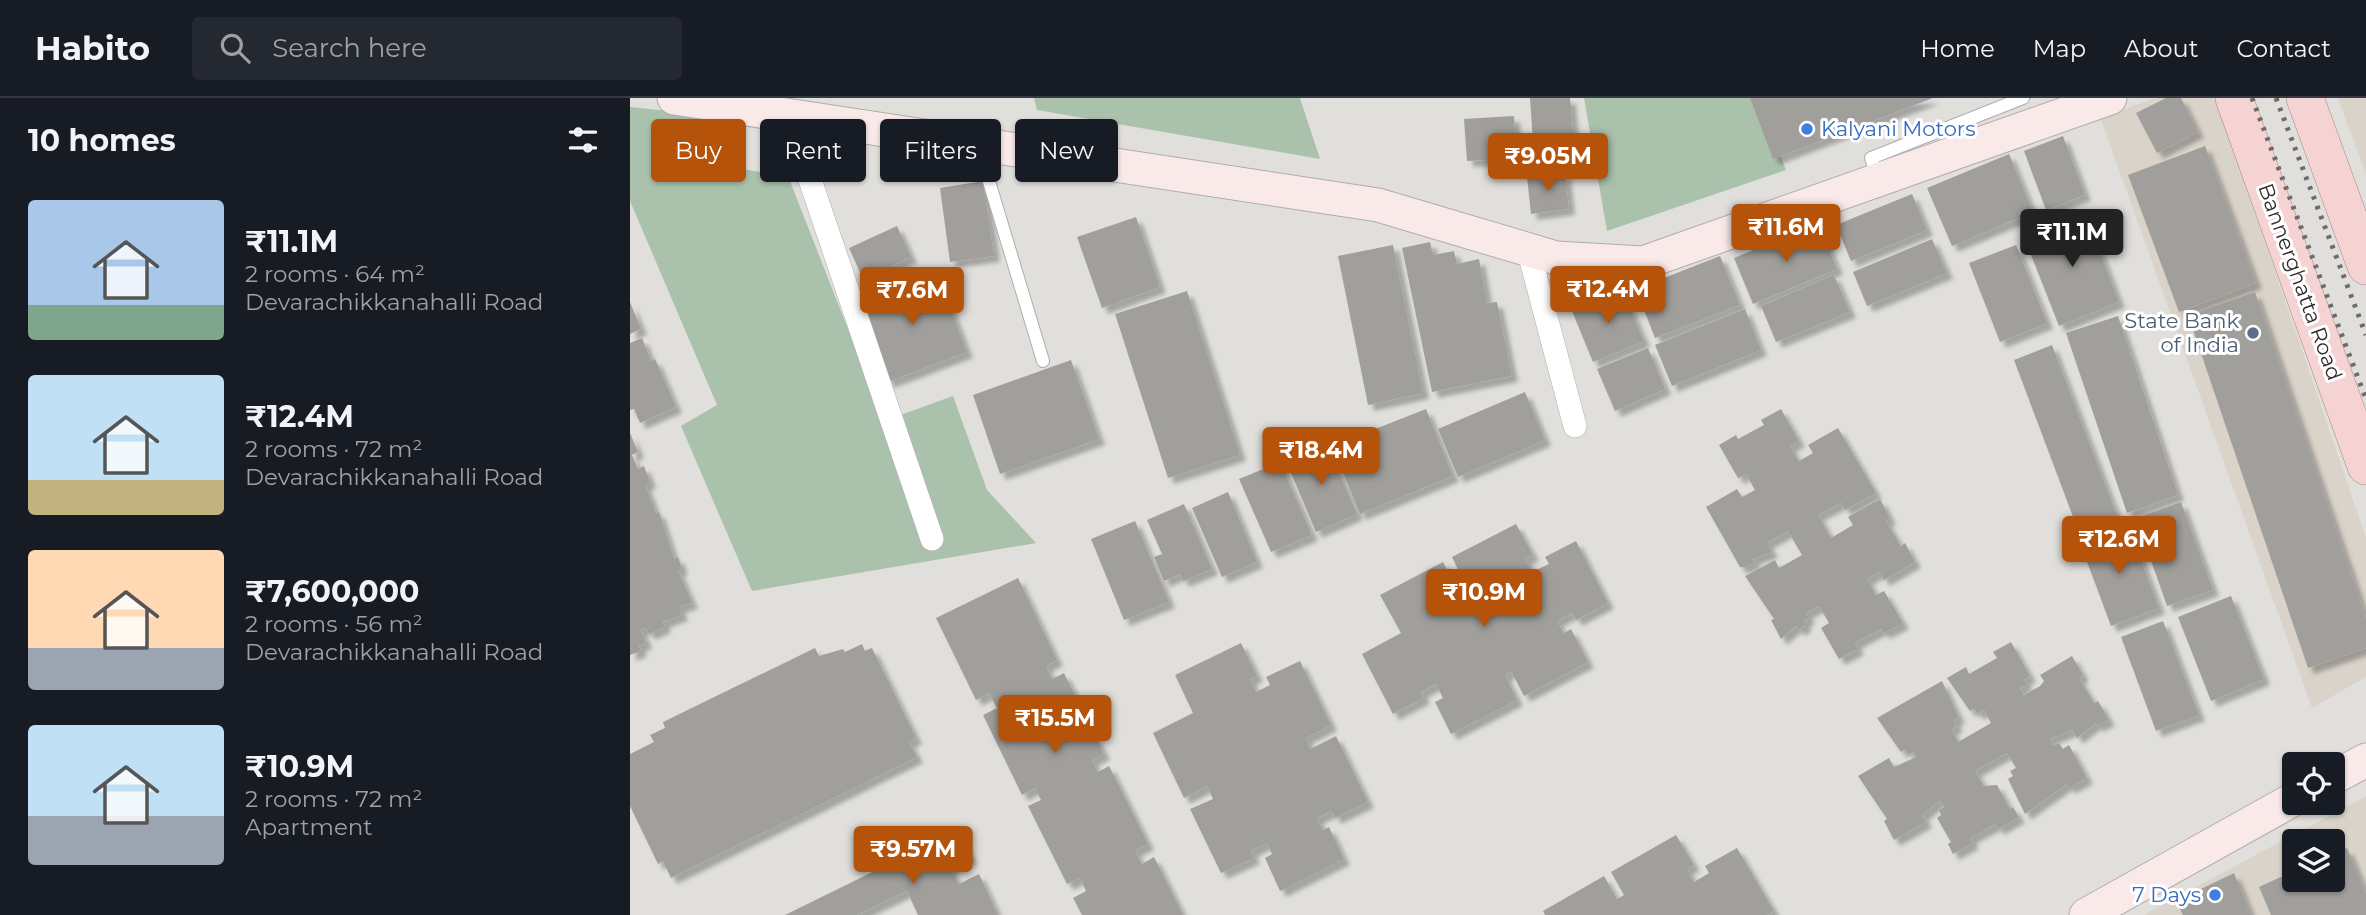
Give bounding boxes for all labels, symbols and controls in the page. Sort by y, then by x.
search box [192,17,682,80]
text: Habito [35,28,150,68]
icon: search [216,29,254,67]
text: Search here [272,32,427,64]
text: Home [1920,34,1995,63]
text: Map [2033,34,2086,63]
text: About [2124,34,2198,63]
text: Contact [2236,34,2331,63]
place label: Kalyani Motors [1821,116,1975,141]
chip: Buy [651,119,746,182]
chip: Rent [760,119,866,182]
chip: Filters [880,119,1001,182]
chip: New [1015,119,1118,182]
icon: filters [564,121,602,159]
marker: Kalyani Motors [1799,121,1815,137]
text: 10 homes [28,122,176,159]
pin: ₹9.05M [1491,134,1605,193]
text: ₹9.05M [1504,142,1592,170]
street label: Bannerghatta Road [2253,180,2348,384]
pin: ₹11.6M [1729,204,1843,264]
pin: ₹11.1M [2015,209,2129,269]
text: ₹11.6M [1747,213,1825,241]
text: ₹11.1M [2036,218,2108,246]
text: ₹11.1M [245,223,338,260]
icon: home [84,228,168,312]
text: 2 rooms · 64 m² [245,260,425,288]
pin: ₹12.4M [1551,266,1665,326]
pin: ₹7.6M [863,268,961,327]
text: ₹12.4M [1566,275,1650,303]
text: ₹7.6M [876,276,948,304]
text: Devarachikkanahalli Road [245,288,543,316]
place label: State Bank of India [2124,308,2239,357]
marker: State Bank of India [2245,325,2261,341]
text: ₹12.4M [245,398,354,435]
icon: home [84,403,168,487]
pin: ₹18.4M [1264,428,1378,487]
text: 2 rooms · 72 m² [245,435,422,463]
text: ₹18.4M [1278,436,1364,464]
text: Devarachikkanahalli Road [245,463,543,491]
pin: ₹12.6M [2062,517,2176,576]
text: ₹12.6M [2078,525,2160,553]
pin: ₹10.9M [1427,570,1541,629]
text: ₹7,600,000 [245,573,419,610]
icon: home [84,578,168,662]
text: ₹10.9M [1442,578,1526,606]
text: 2 rooms · 56 m² [245,610,423,638]
text: Devarachikkanahalli Road [245,638,543,666]
pin: ₹15.5M [998,696,1112,755]
text: ₹15.5M [1014,704,1096,732]
text: ₹10.9M [245,748,354,785]
map controls [2282,752,2345,892]
button: locate [2282,752,2345,815]
icon: home [84,753,168,837]
text: 2 rooms · 72 m² [245,785,422,813]
text: Apartment [245,813,373,841]
pin: ₹9.57M [856,826,970,886]
button: layers [2282,829,2345,892]
text: ₹9.57M [870,835,956,863]
place label: 7 Days [2132,882,2201,907]
marker: 7 Days [2207,887,2223,903]

